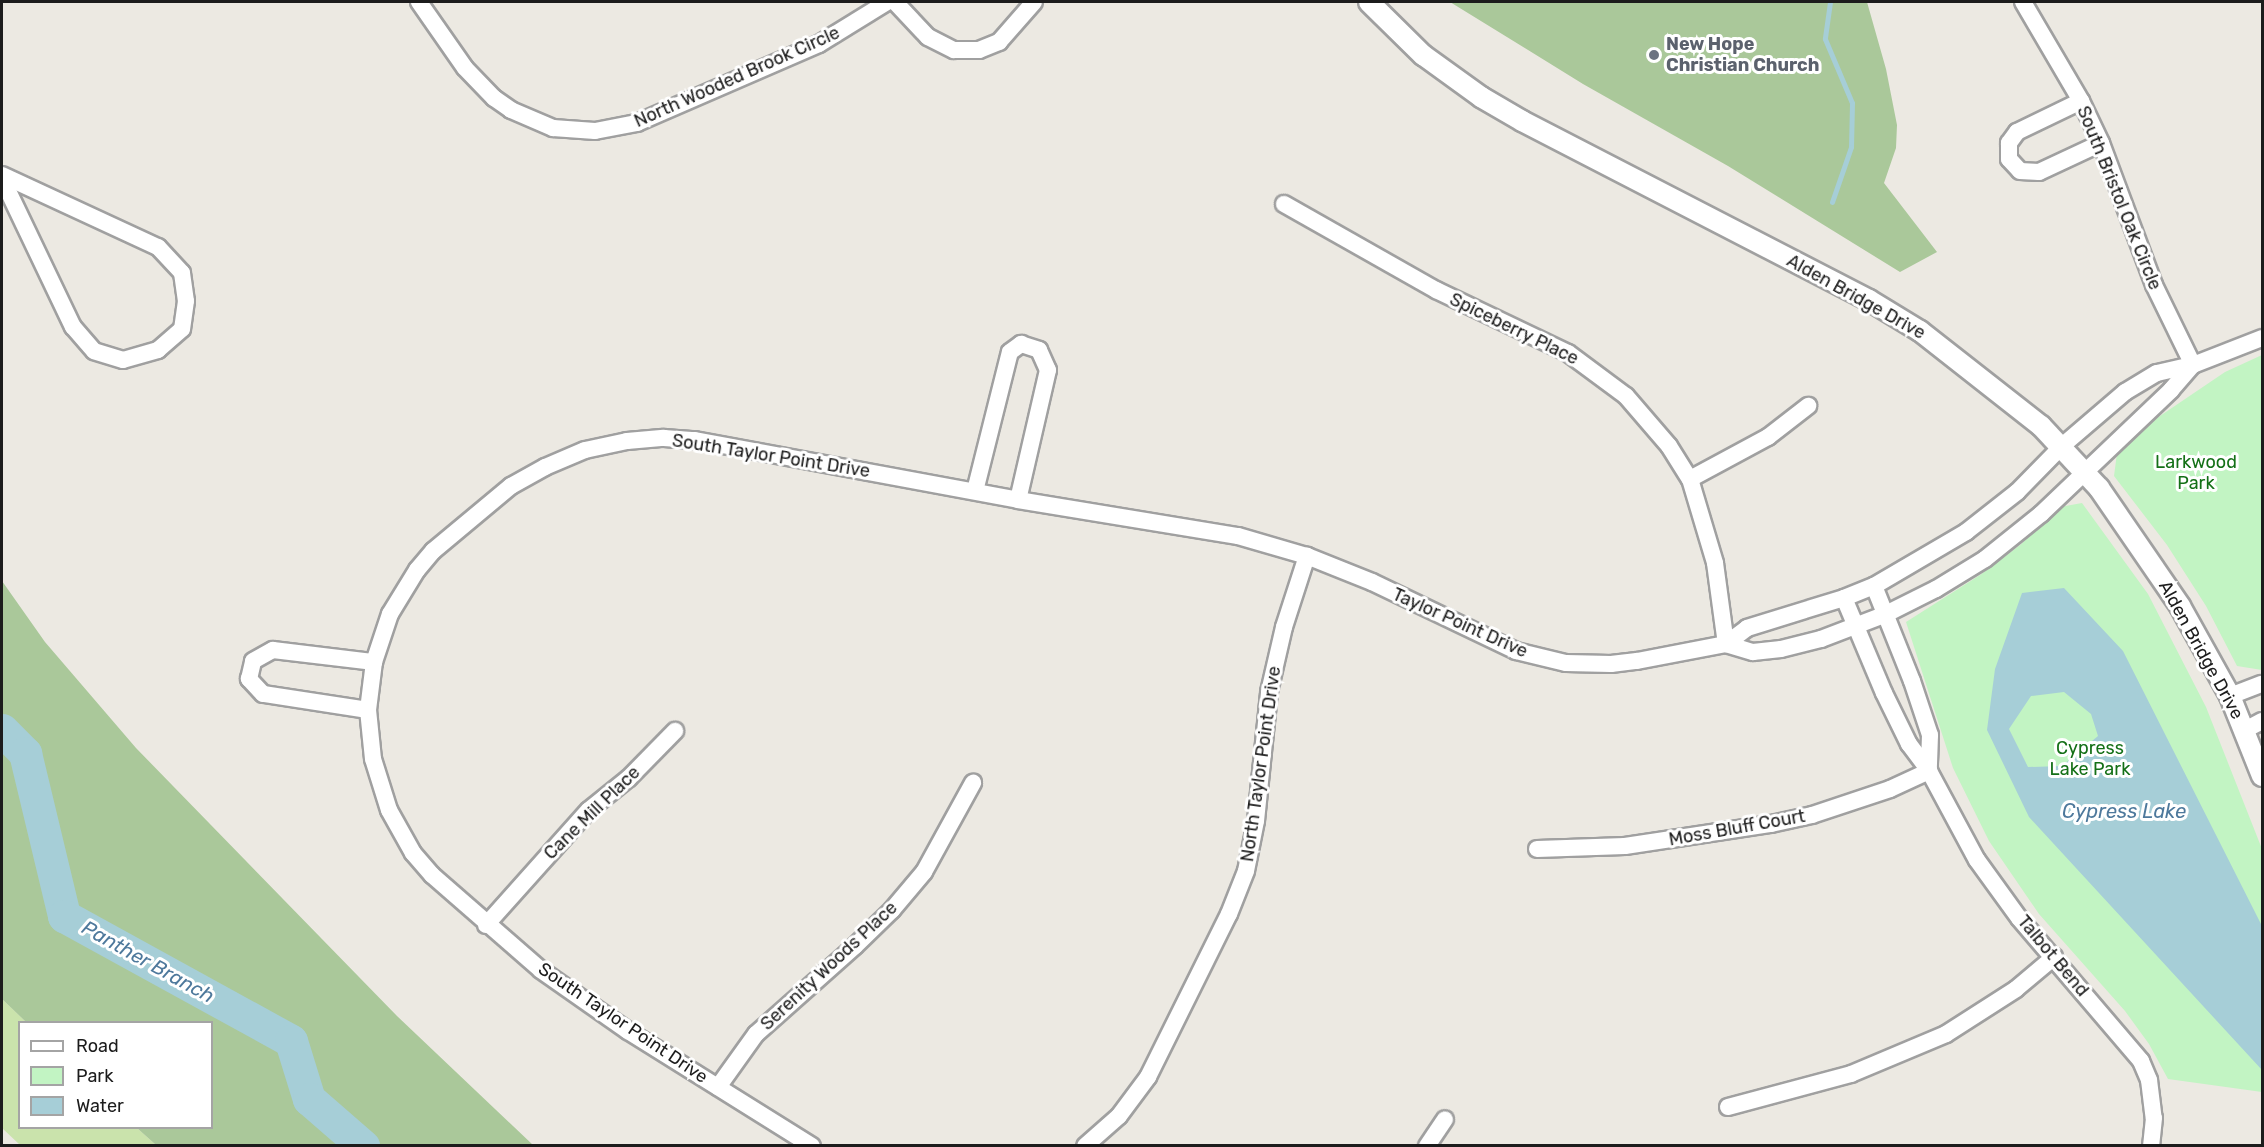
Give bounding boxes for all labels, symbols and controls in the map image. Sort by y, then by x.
street label: North Wooded Brook Circle [631,22,843,132]
place label: New Hope Christian Church [1666,34,1819,76]
marker: New Hope Christian Church [1647,48,1661,62]
street label: South Bristol Oak Circle [2072,103,2166,293]
street label: Alden Bridge Drive [1783,250,1929,344]
street label: Spiceberry Place [1446,288,1582,370]
street label: South Taylor Point Drive [670,430,872,482]
park label: Larkwood Park [2155,452,2237,494]
street label: Alden Bridge Drive [2154,577,2248,723]
street label: Taylor Point Drive [1389,583,1531,663]
street label: North Taylor Point Drive [1237,664,1285,864]
park label: Cypress Lake Park [2050,738,2130,780]
street label: Cane Mill Place [540,762,644,864]
water label: Cypress Lake [2062,799,2186,823]
street label: Moss Bluff Court [1667,805,1807,851]
street label: Serenity Woods Place [756,897,902,1035]
street label: Talbot Bend [2013,911,2093,1001]
water label: Panther Branch [77,916,219,1008]
street label: South Taylor Point Drive [534,958,712,1088]
legend [18,1021,213,1129]
text: Road [76,1035,119,1057]
text: Park [76,1065,113,1087]
text: Water [76,1095,124,1117]

